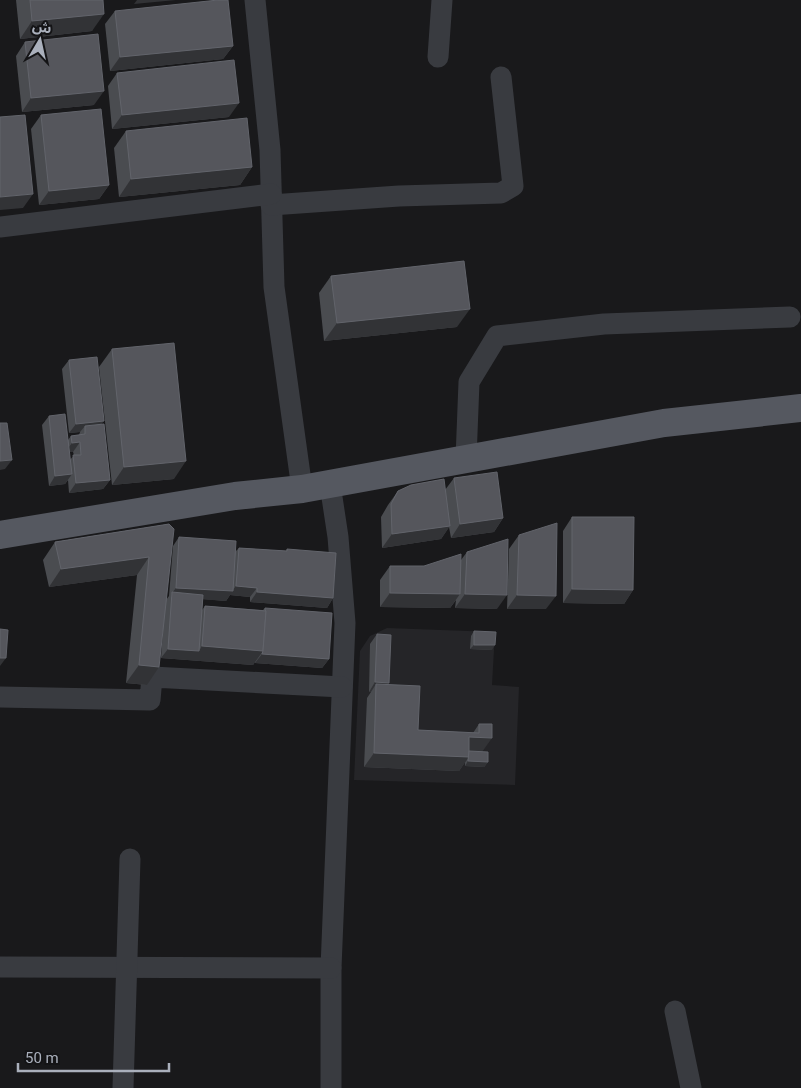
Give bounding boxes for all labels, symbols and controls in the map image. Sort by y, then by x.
north arrow [15,15,65,65]
text: ش [31,18,53,37]
scale bar [18,1040,169,1072]
text: 50 m [25,1049,59,1067]

